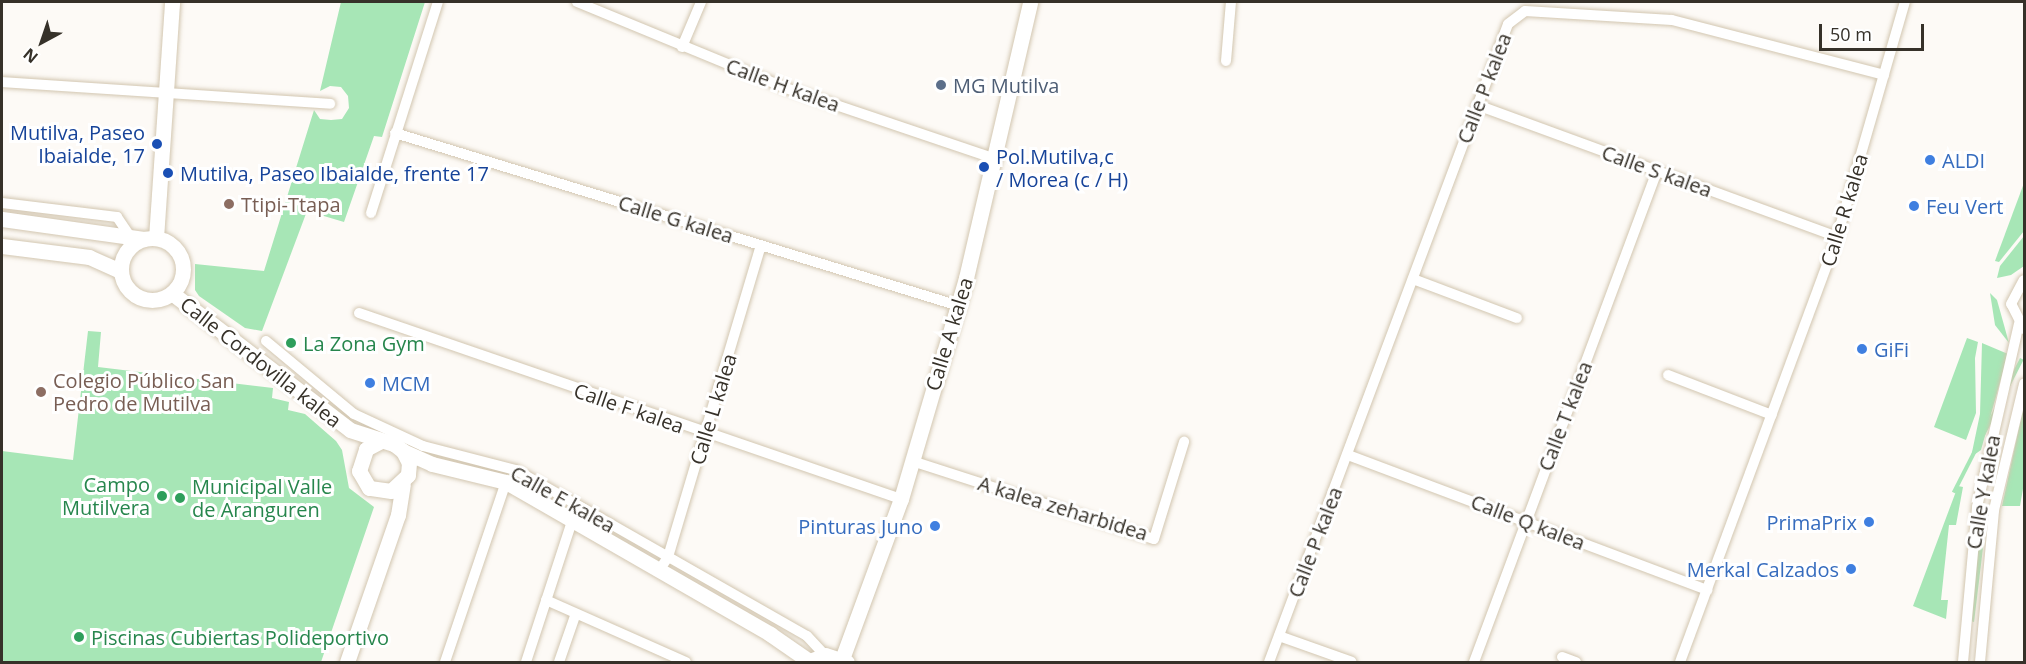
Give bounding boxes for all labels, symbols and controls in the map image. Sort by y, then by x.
north arrow [12,12,72,72]
scale bar [1822,12,1927,50]
text: 50 m [1830,22,1872,46]
street label: Calle P kalea [1452,29,1516,147]
text: N [18,43,42,68]
street label: Calle H kalea [723,53,843,117]
place label: MG Mutilva [953,73,1059,97]
marker: MG Mutilva [934,78,948,92]
place label: Mutilva, Paseo Ibaialde, 17 [10,120,145,167]
marker: Mutilva, Paseo Ibaialde, 17 [150,137,164,151]
street label: Calle S kalea [1599,140,1715,202]
place label: Pol.Mutilva,c / Morea (c / H) [996,144,1128,191]
place label: ALDI [1942,148,1985,172]
street label: Calle R kalea [1815,151,1873,269]
marker: ALDI [1923,153,1937,167]
marker: Pol.Mutilva,c / Morea (c / H) [977,160,991,174]
place label: Mutilva, Paseo Ibaialde, frente 17 [180,161,489,185]
marker: Mutilva, Paseo Ibaialde, frente 17 [161,166,175,180]
street label: Calle G kalea [616,190,736,248]
place label: Ttipi-Ttapa [241,192,341,216]
place label: Feu Vert [1926,194,2003,218]
marker: Ttipi-Ttapa [222,197,236,211]
marker: Feu Vert [1907,199,1921,213]
street label: Calle A kalea [920,275,978,393]
street label: Calle Cordovilla kalea [176,292,346,432]
place label: La Zona Gym [303,331,425,355]
marker: La Zona Gym [284,336,298,350]
place label: GiFi [1874,337,1909,361]
marker: GiFi [1855,342,1869,356]
street label: Calle L kalea [685,351,741,467]
street label: Calle T kalea [1533,358,1597,474]
place label: Colegio Público San Pedro de Mutilva [53,368,235,415]
place label: MCM [382,371,431,395]
marker: MCM [363,376,377,390]
street label: Calle F kalea [571,378,687,438]
marker: Colegio Público San Pedro de Mutilva [34,385,48,399]
street label: Calle Y kalea [1961,433,2005,551]
street label: Calle E kalea [507,460,619,538]
street label: A kalea zeharbidea [975,471,1151,545]
place label: Campo Mutilvera [62,472,150,519]
place label: Municipal Valle de Aranguren [192,474,332,521]
street label: Calle P kalea [1283,483,1347,601]
marker: Campo Mutilvera [155,489,169,503]
street label: Calle Q kalea [1468,489,1588,555]
marker: Municipal Valle de Aranguren [173,491,187,505]
place label: PrimaPrix [1766,510,1857,534]
place label: Pinturas Juno [798,514,923,538]
marker: PrimaPrix [1862,515,1876,529]
marker: Pinturas Juno [928,519,942,533]
place label: Merkal Calzados [1687,557,1839,581]
marker: Merkal Calzados [1844,562,1858,576]
place label: Piscinas Cubiertas Polideportivo [91,625,389,649]
marker: Piscinas Cubiertas Polideportivo [72,630,86,644]

